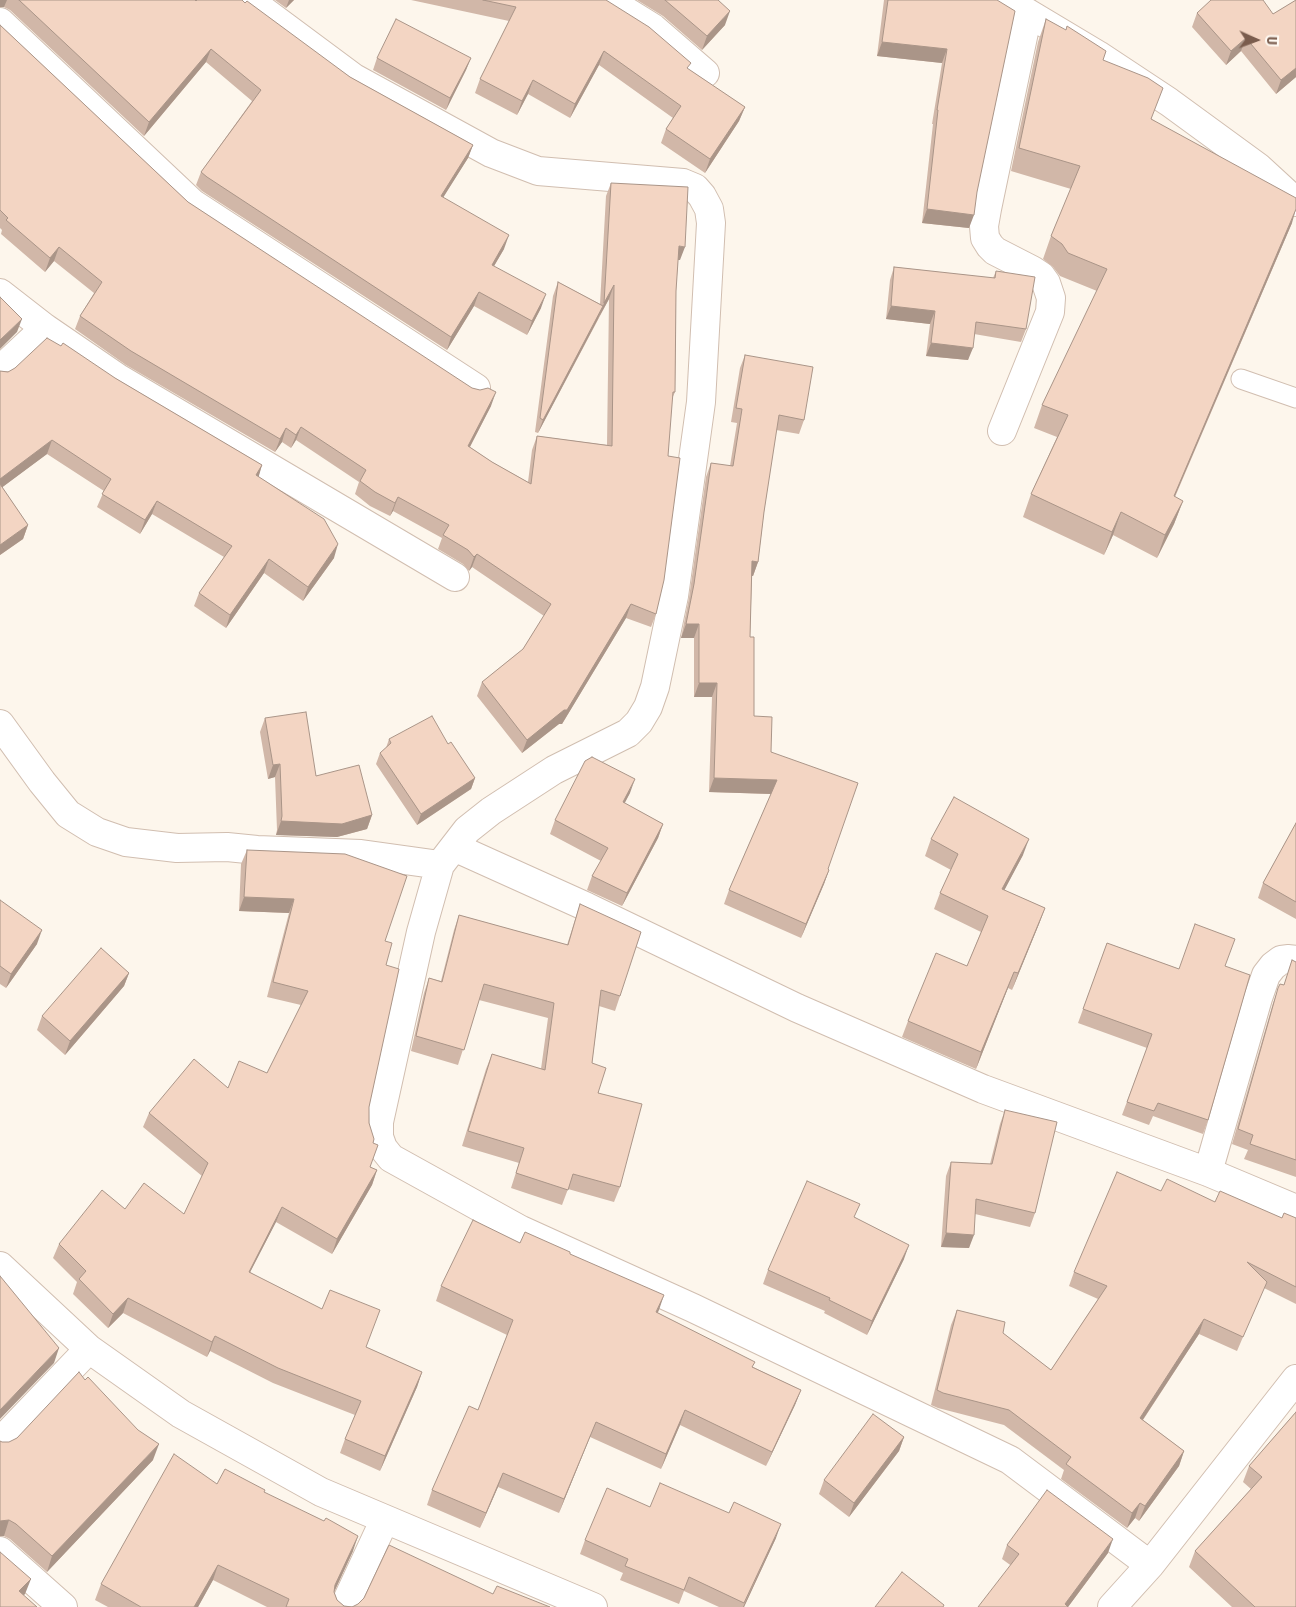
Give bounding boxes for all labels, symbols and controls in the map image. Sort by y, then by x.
north arrow [1231,15,1281,65]
text: U [1263,36,1280,45]

